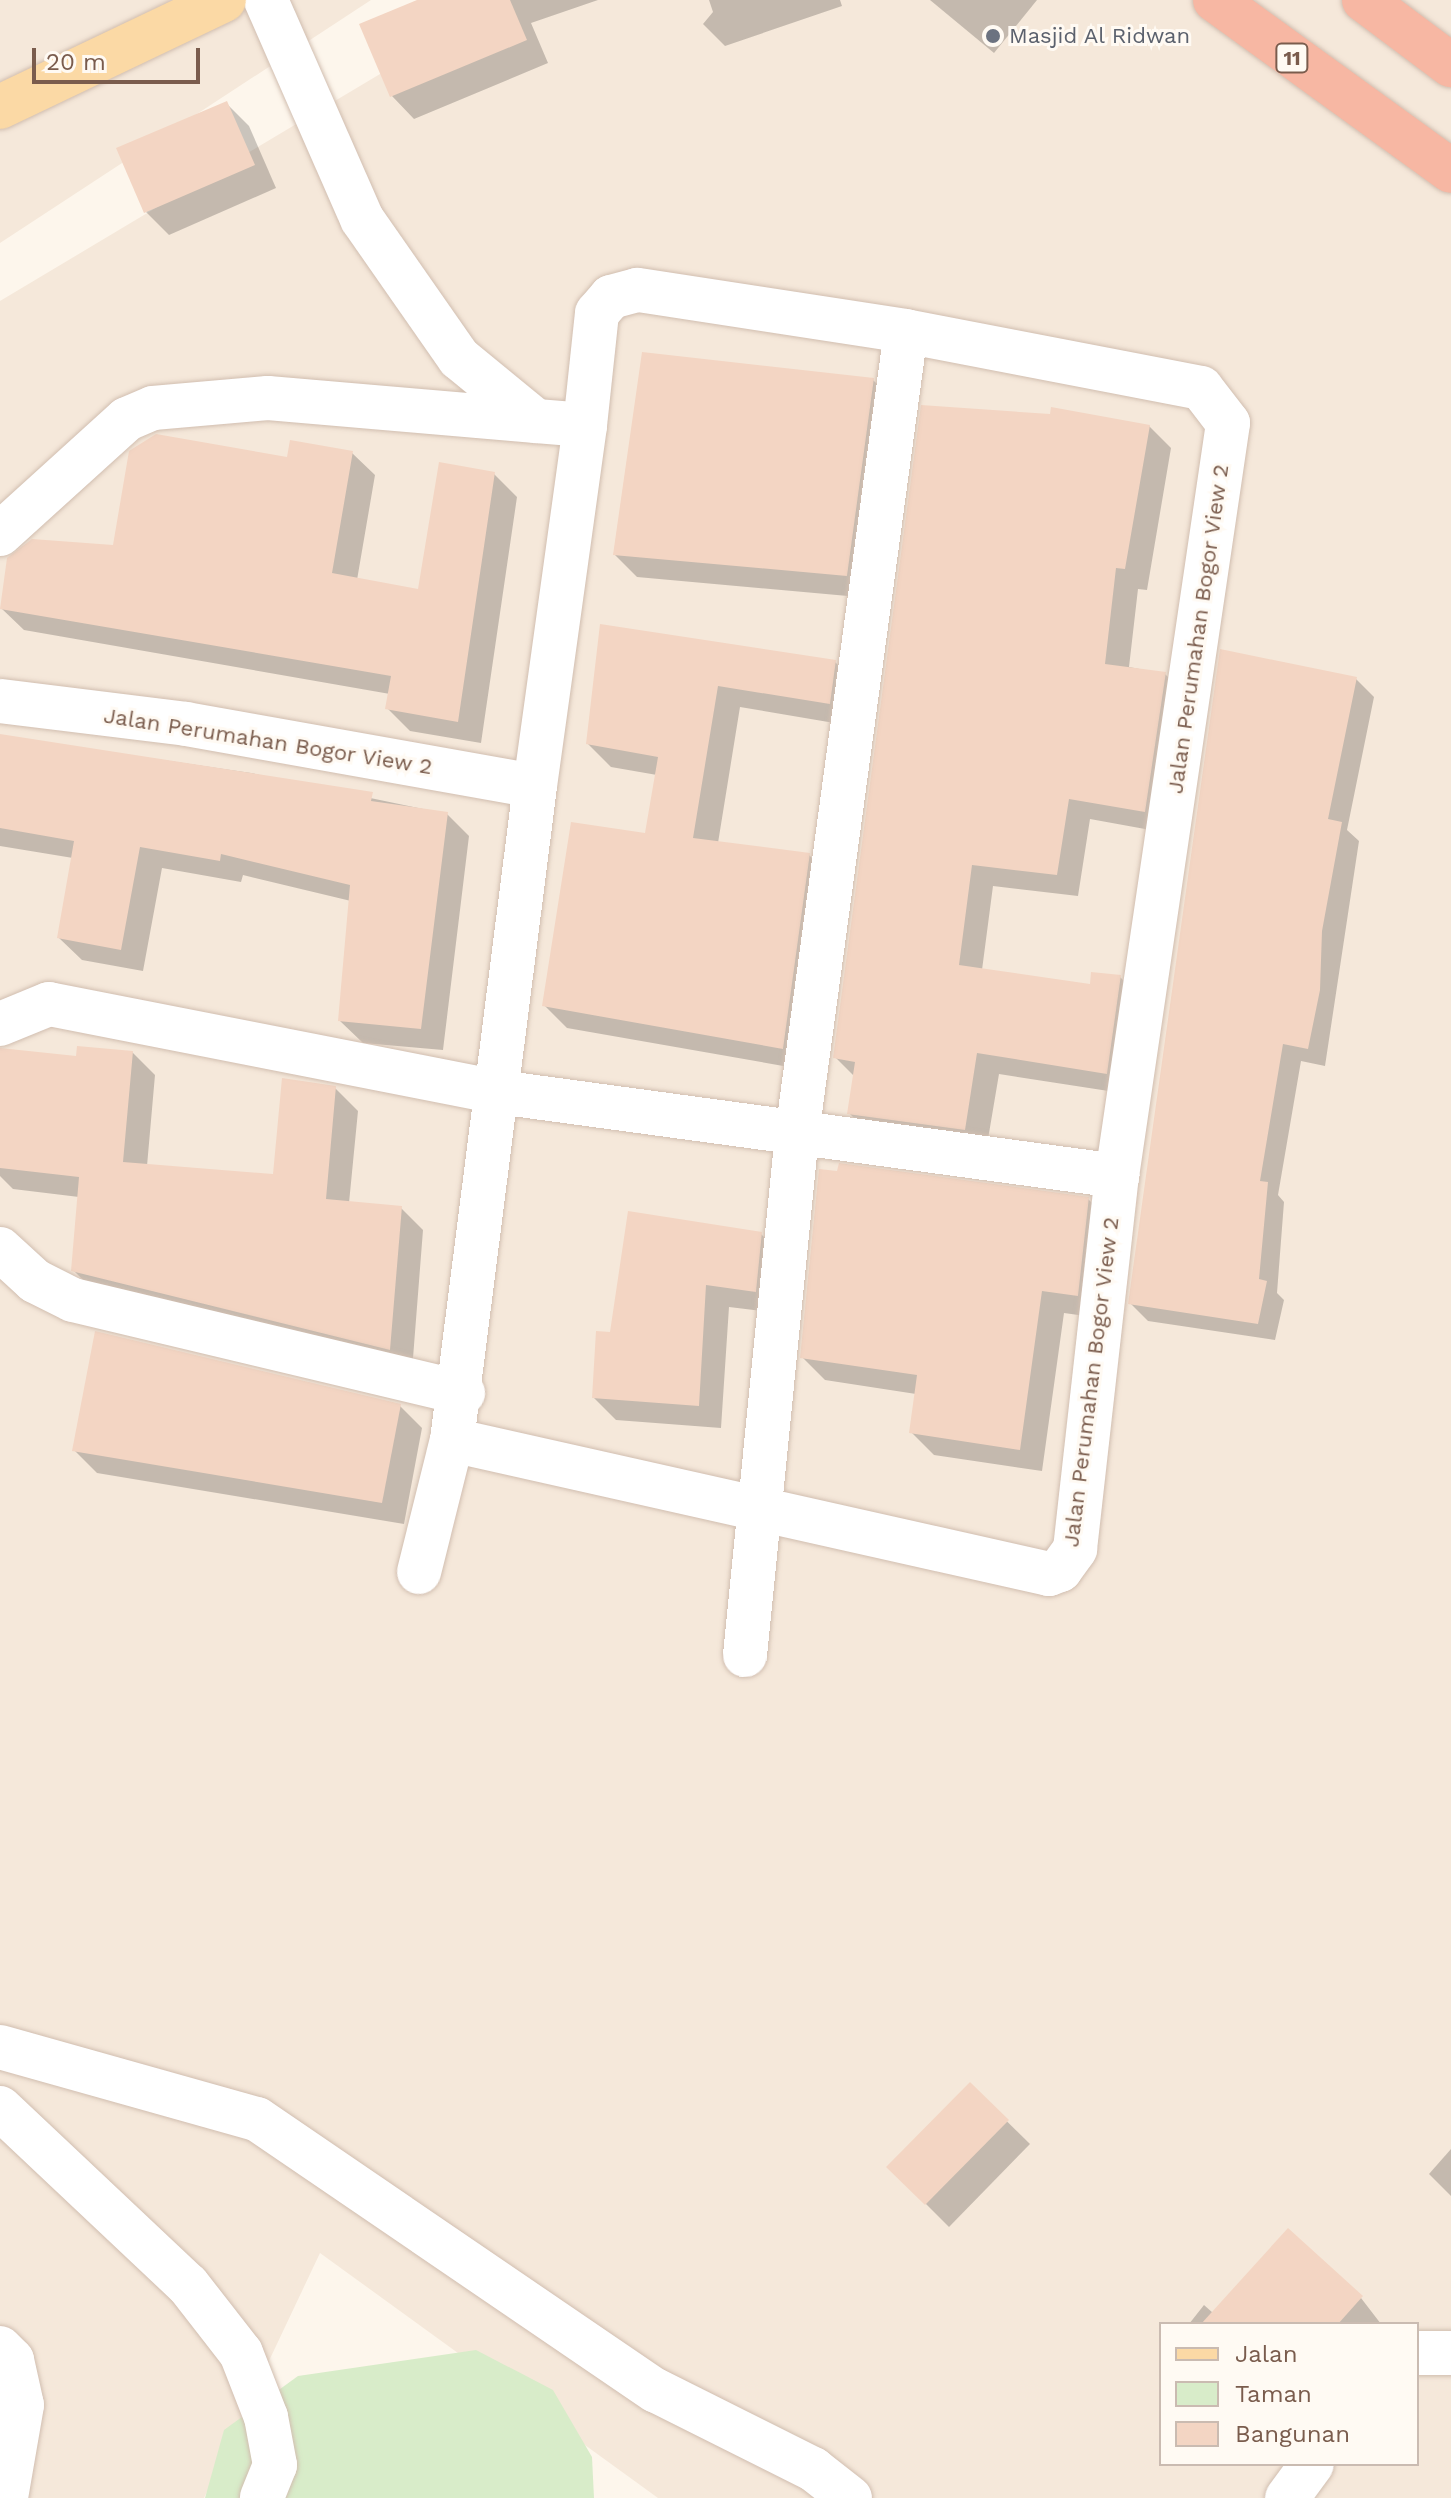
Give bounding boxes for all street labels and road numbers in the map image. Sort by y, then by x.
road number: 11 [1274,42,1310,74]
street label: Jalan Perumahan Bogor View 2 [1162,462,1234,796]
street label: Jalan Perumahan Bogor View 2 [101,702,435,780]
street label: Jalan Perumahan Bogor View 2 [1058,1215,1124,1549]

